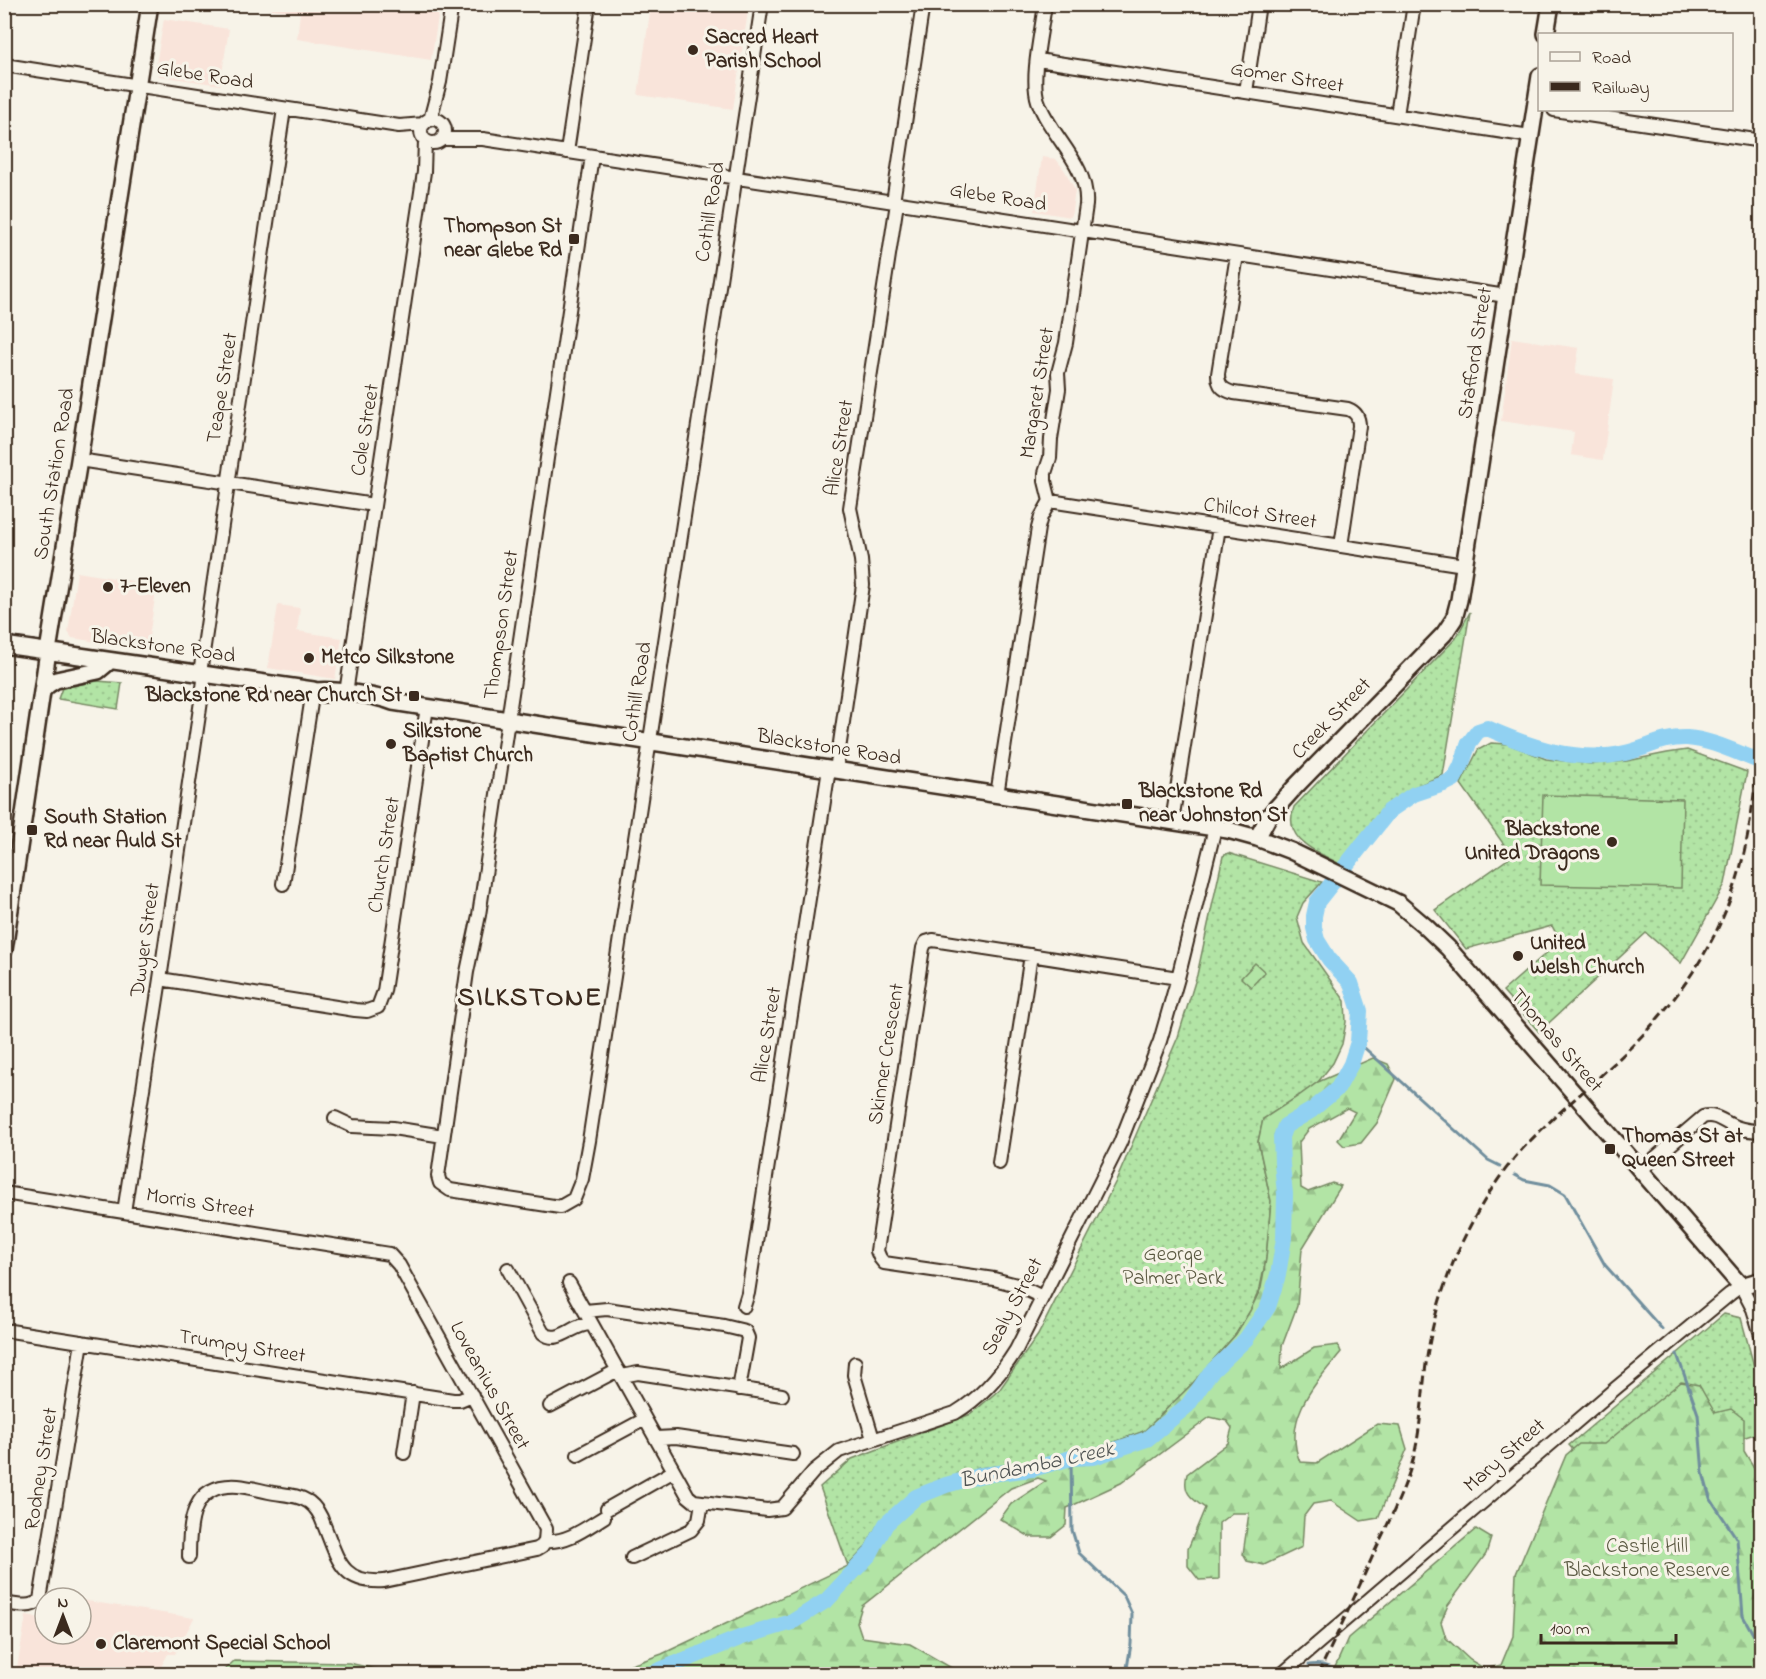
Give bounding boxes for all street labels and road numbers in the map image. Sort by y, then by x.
street label: Glebe Road [154,54,256,98]
street label: Gomer Street [1228,54,1346,102]
street label: Cothill Road [688,159,734,264]
street label: Glebe Road [947,176,1049,220]
street label: Stafford Street [1451,285,1501,421]
street label: Margaret Street [1013,325,1065,461]
street label: Teape Street [199,330,247,446]
street label: Cole Street [344,382,388,478]
street label: South Station Road [27,386,83,562]
street label: Alice Street [818,398,862,498]
street label: Chilcot Street [1201,490,1319,538]
street label: Thompson Street [477,548,527,702]
street label: Blackstone Road [88,622,237,672]
street label: Cothill Road [615,639,661,744]
street label: Creek Street [1285,671,1379,767]
street label: Blackstone Road [754,722,903,774]
street label: Church Street [361,795,409,915]
street label: Dwyer Street [123,881,171,1000]
street label: Skinner Crescent [861,981,913,1127]
street label: Thomas Street [1502,982,1610,1100]
street label: Alice Street [746,985,790,1085]
street label: Morris Street [144,1181,256,1227]
street label: Sealy Street [974,1252,1053,1362]
street label: Loveanius Street [441,1316,537,1456]
street label: Trumpy Street [176,1322,308,1374]
street label: Rodney Street [17,1405,68,1533]
street label: Mary Street [1457,1412,1554,1502]

